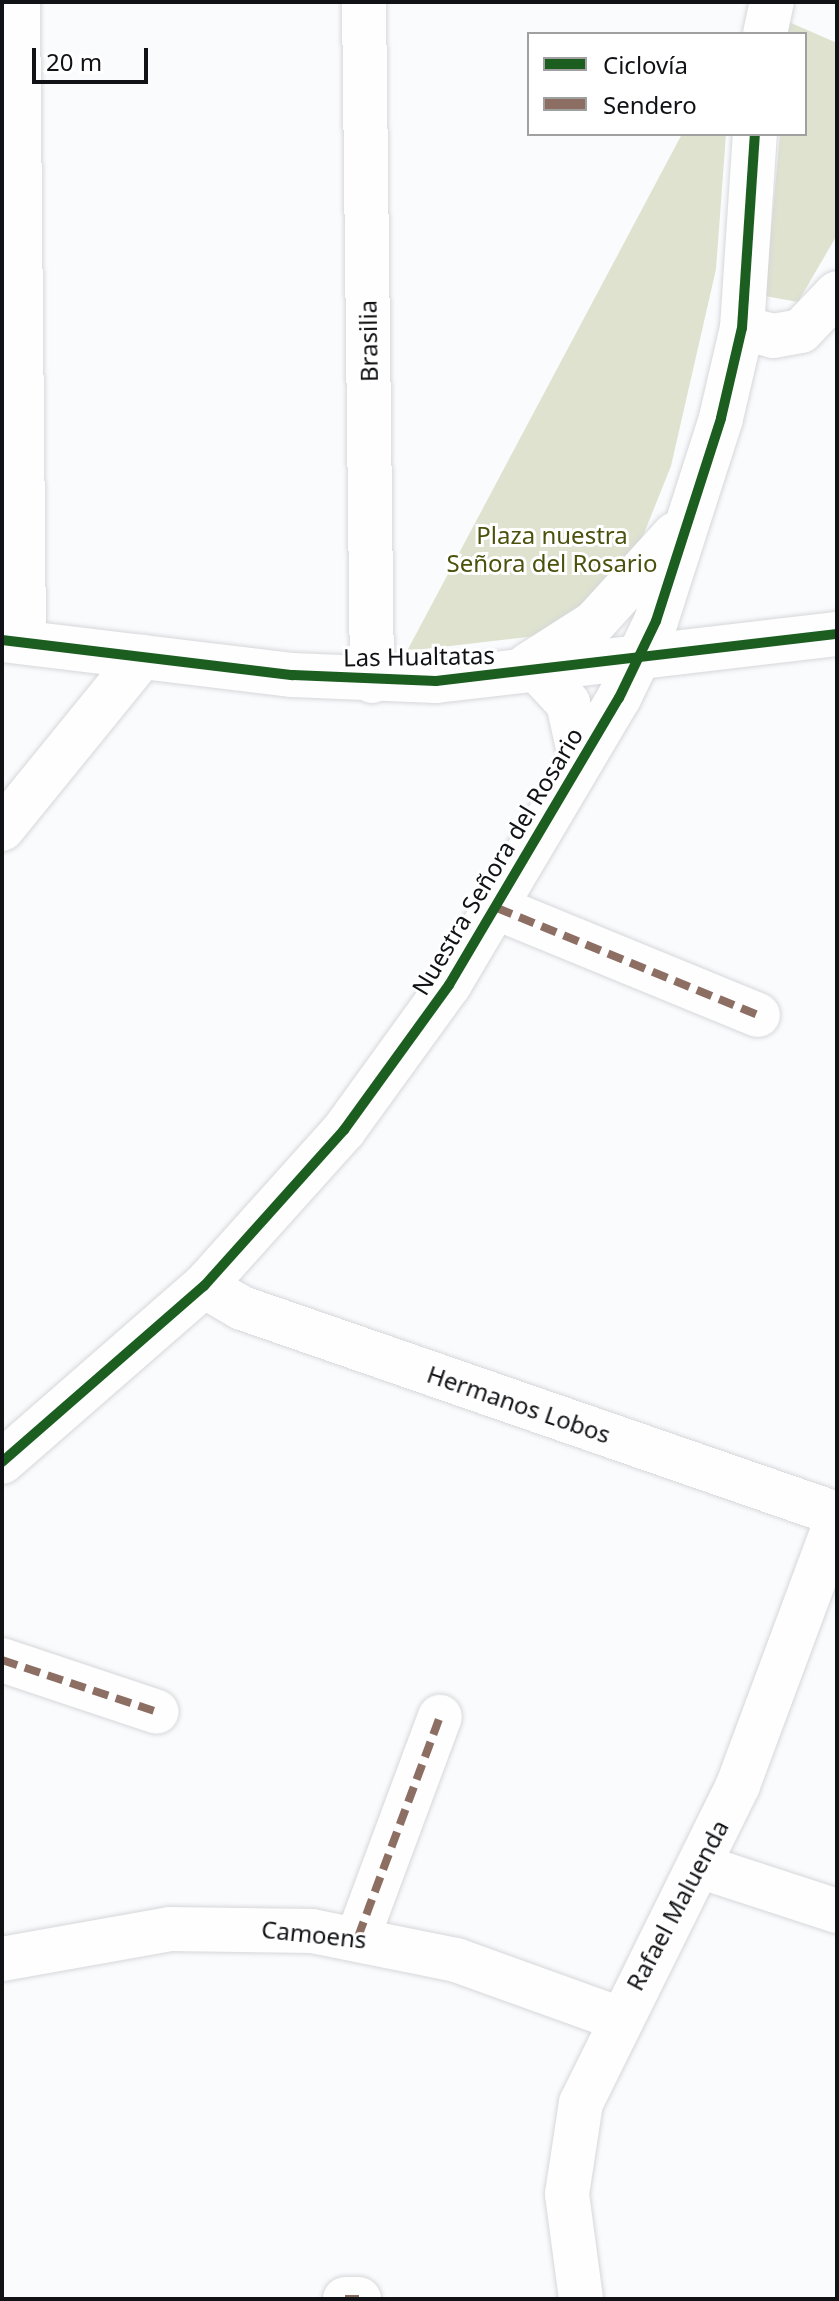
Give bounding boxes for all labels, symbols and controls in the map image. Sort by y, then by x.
scale bar [36,32,152,82]
legend [527,32,807,136]
text: 20 m [46,45,102,78]
text: Ciclovía [603,48,688,81]
text: Sendero [603,88,697,121]
street label: Brasilia [353,300,383,382]
park label: Plaza nuestra Señora del Rosario [447,521,657,577]
street label: Las Hualtatas [343,640,495,672]
street label: Nuestra Señora del Rosario [406,722,588,1000]
street label: Hermanos Lobos [423,1359,615,1449]
street label: Rafael Maluenda [620,1815,734,1995]
street label: Camoens [260,1914,368,1954]

